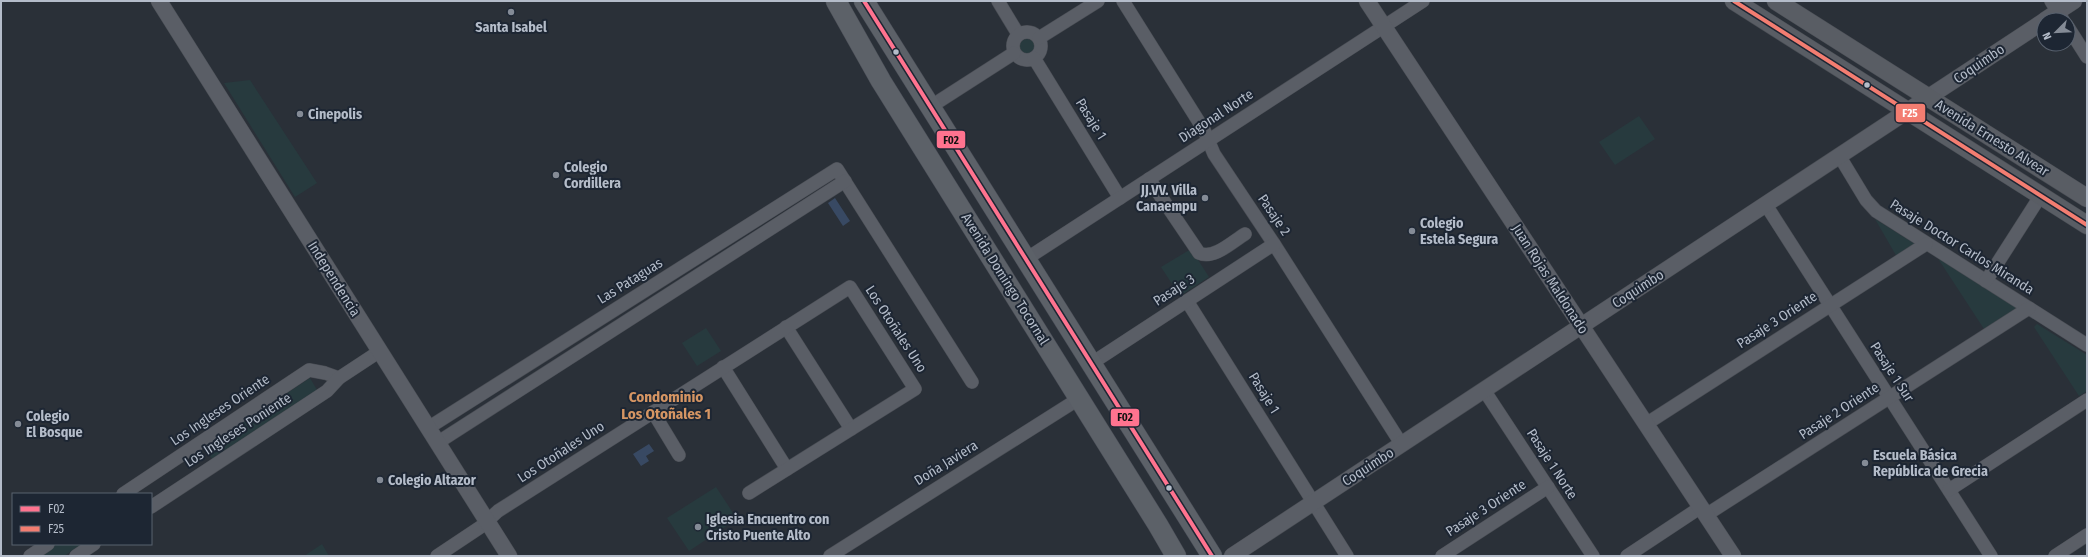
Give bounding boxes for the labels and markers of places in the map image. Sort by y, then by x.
marker: Santa Isabel [506,7,516,17]
place label: Santa Isabel [475,19,547,36]
unlabelled marker [891,47,901,57]
unlabelled marker [1862,80,1872,90]
place label: Cinepolis [308,106,362,123]
marker: Cinepolis [295,109,305,119]
place label: Colegio Cordillera [564,159,621,192]
marker: Colegio Cordillera [551,170,561,180]
place label: JJ.VV. Villa Canaempu [1136,182,1197,215]
marker: JJ.VV. Villa Canaempu [1200,193,1210,203]
place label: Colegio Estela Segura [1420,215,1498,248]
marker: Colegio Estela Segura [1407,226,1417,236]
place label: Colegio El Bosque [26,408,83,441]
marker: Colegio El Bosque [13,419,23,429]
place label: Escuela Básica República de Grecia [1873,447,1988,480]
marker: Escuela Básica República de Grecia [1860,458,1870,468]
place label: Colegio Altazor [388,472,477,489]
marker: Colegio Altazor [375,475,385,485]
unlabelled marker [1164,483,1174,493]
place label: Iglesia Encuentro con Cristo Puente Alto [706,511,829,544]
marker: Iglesia Encuentro con Cristo Puente Alto [693,522,703,532]

